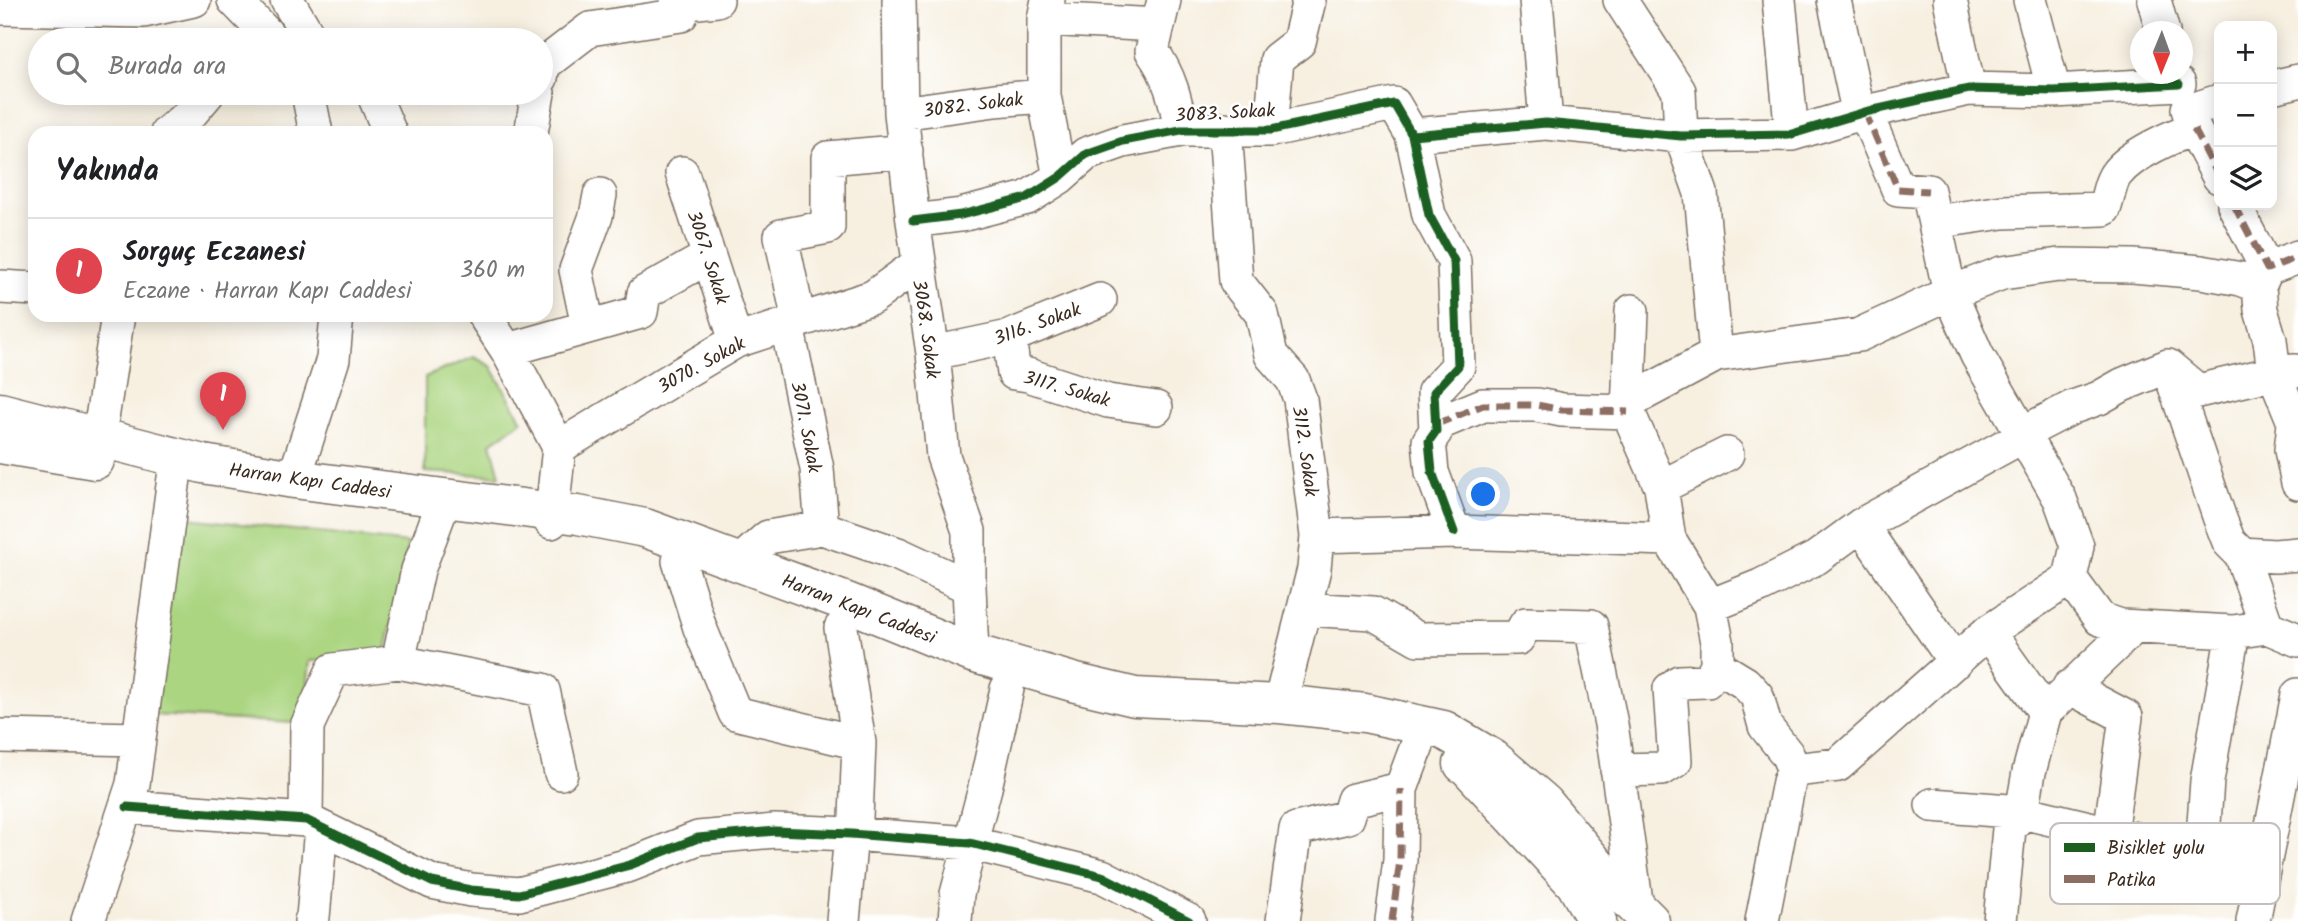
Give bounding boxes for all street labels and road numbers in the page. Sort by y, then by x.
street label: 3082. Sokak [922,85,1025,127]
street label: 3083. Sokak [1174,96,1276,132]
street label: 3067. Sokak [678,207,736,309]
street label: 3068. Sokak [903,278,947,381]
street label: 3116. Sokak [990,295,1086,355]
street label: 3070. Sokak [653,329,751,402]
street label: 3117. Sokak [1019,363,1113,417]
street label: 3071. Sokak [781,379,829,476]
street label: 3112. Sokak [1283,404,1325,499]
street label: Harran Kapı Caddesi [227,456,394,508]
street label: Harran Kapı Caddesi [777,567,941,654]

